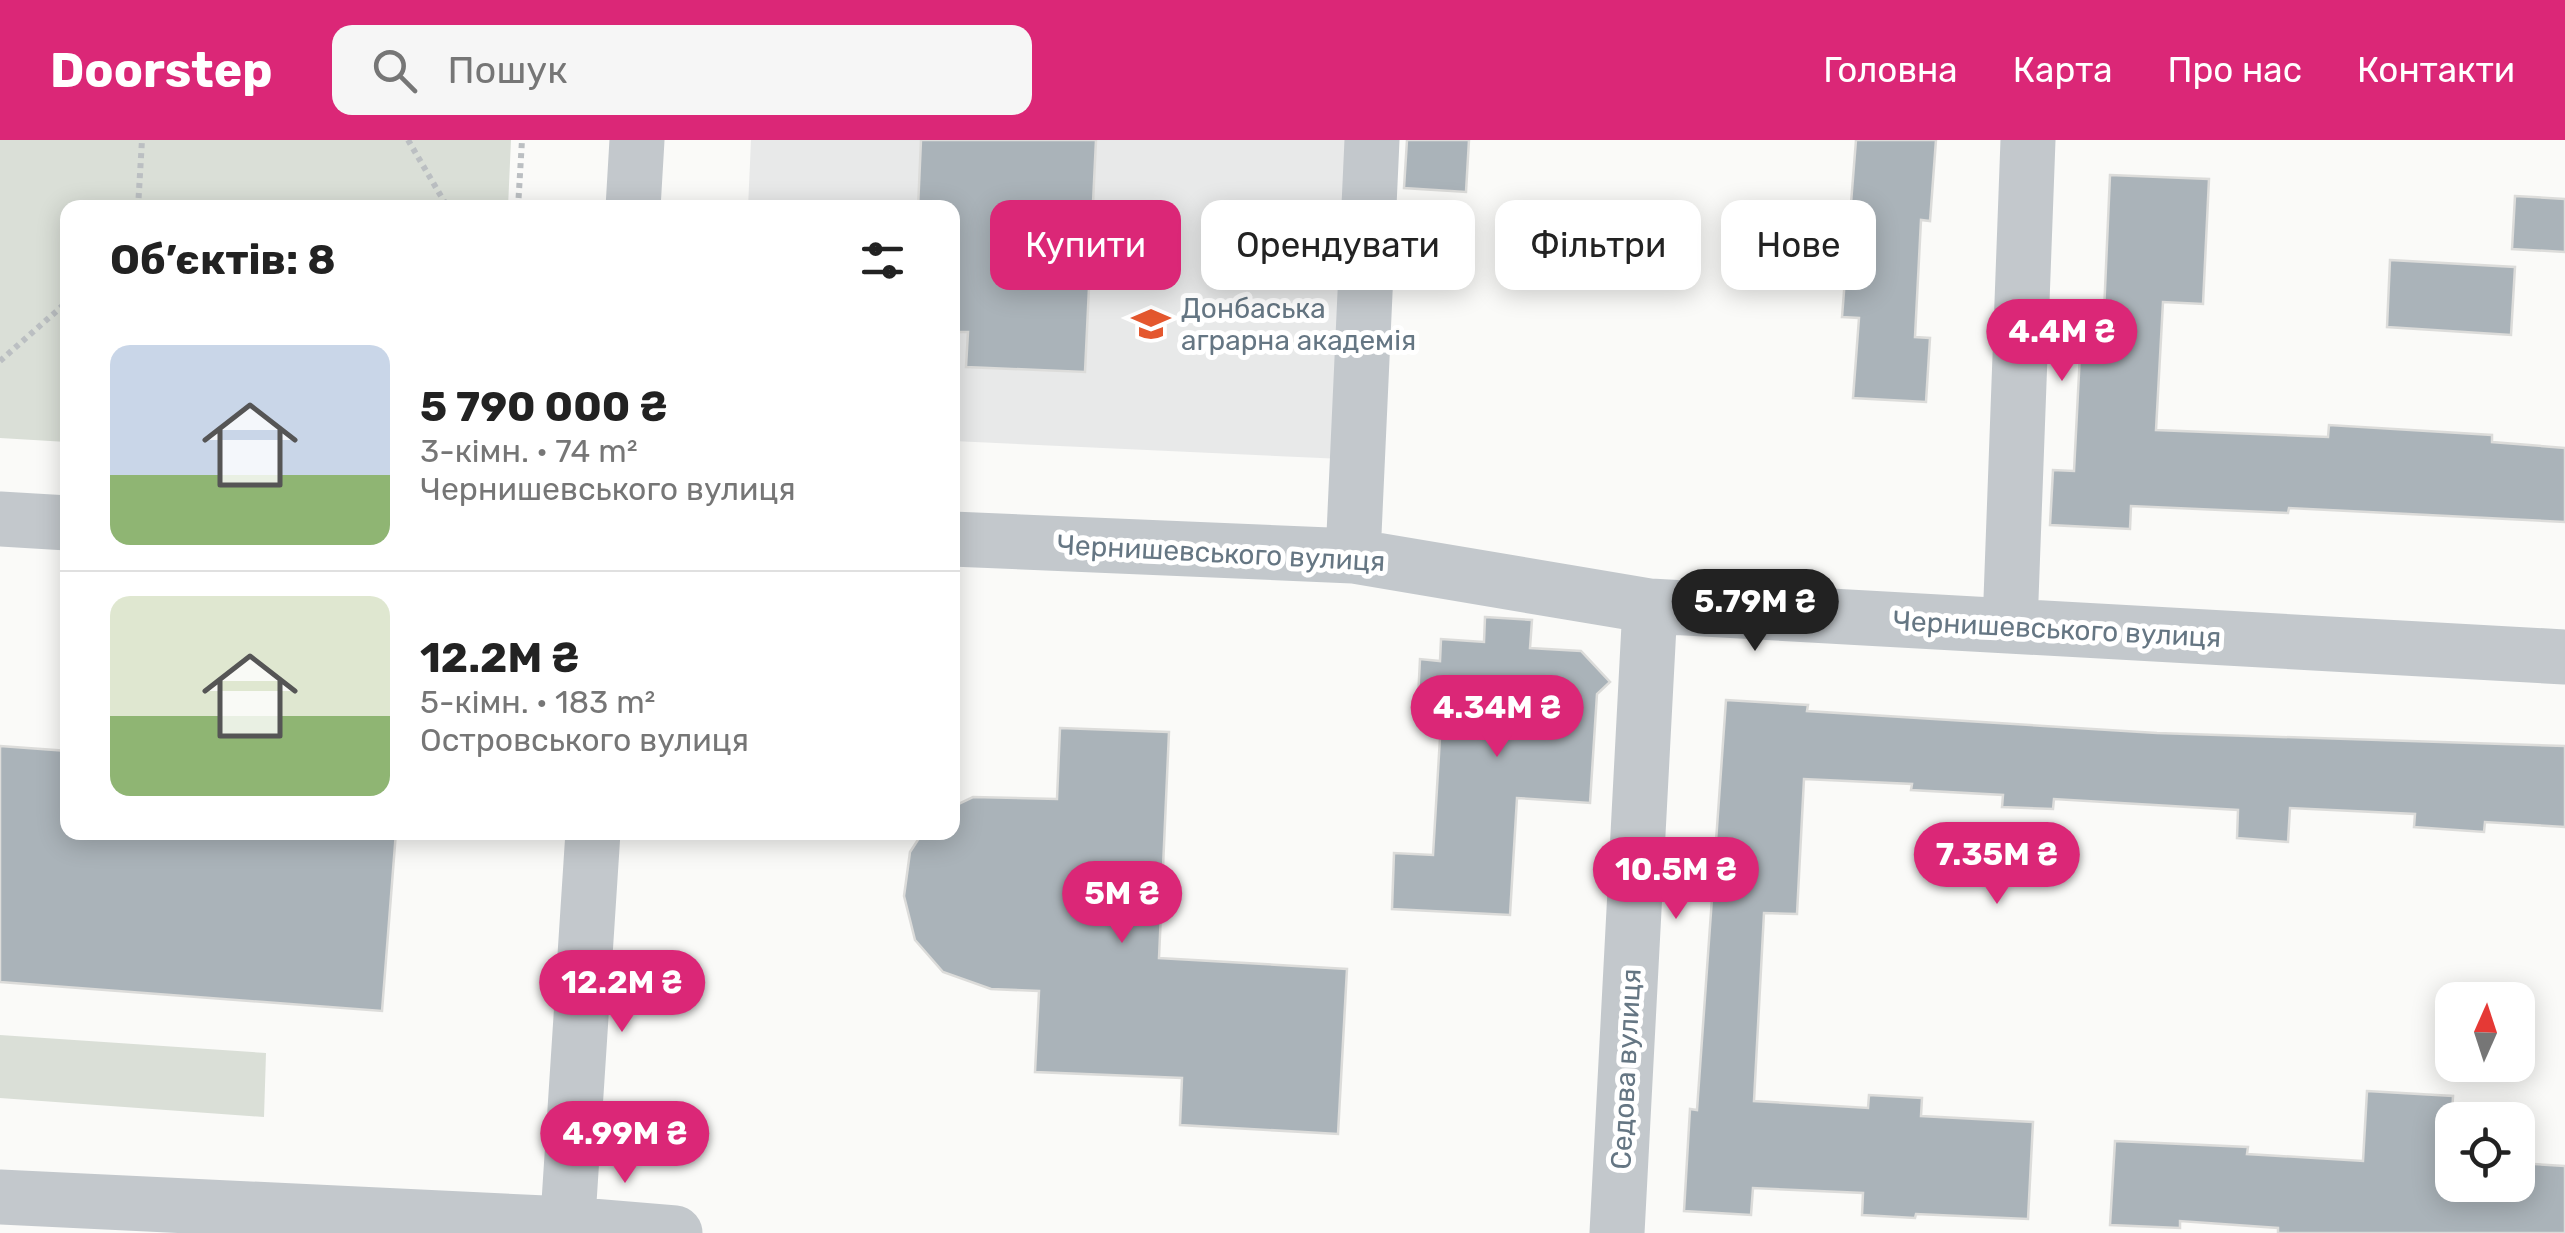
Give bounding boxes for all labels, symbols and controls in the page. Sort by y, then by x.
search box [332,25,1032,115]
text: Doorstep [50,42,272,99]
icon: search [367,43,422,98]
text: Пошук [447,47,568,93]
text: Головна [1823,49,1958,91]
text: Карта [2013,49,2113,91]
text: Про нас [2168,49,2302,91]
text: Контакти [2357,49,2515,91]
chip: Купити [990,200,1181,290]
chip: Орендувати [1201,200,1475,290]
chip: Фільтри [1495,200,1701,290]
chip: Нове [1721,200,1876,290]
icon: filters [855,233,910,288]
text: Об’єктів: 8 [110,235,336,285]
place label: Донбаська аграрна академія [1181,292,1416,357]
pin: 4.4M ₴ [1981,299,2143,384]
school or university icon: Донбаська аграрна академія [1130,303,1172,345]
text: 4.4M ₴ [2008,312,2116,350]
text: 5 790 000 ₴ [420,382,668,432]
icon: home [190,385,310,505]
text: 3-кімн. · 74 m² [420,432,638,470]
text: Чернишевського вулиця [420,470,796,508]
street label: Чернишевського вулиця [1056,528,1386,578]
pin: 5.79M ₴ [1663,569,1847,654]
text: 5.79M ₴ [1694,582,1816,620]
street label: Чернишевського вулиця [1892,604,2222,654]
text: 12.2M ₴ [420,633,580,683]
icon: home [190,636,310,756]
pin: 4.34M ₴ [1405,675,1589,760]
text: 5-кімн. · 183 m² [420,683,656,721]
text: 4.34M ₴ [1433,688,1561,726]
text: Островського вулиця [420,721,749,759]
pin: 7.35M ₴ [1905,822,2089,907]
text: 7.35M ₴ [1936,835,2058,873]
pin: 10.5M ₴ [1584,837,1768,922]
text: 10.5M ₴ [1615,850,1737,888]
pin: 5M ₴ [1063,861,1181,946]
text: 5M ₴ [1084,874,1160,912]
pin: 12.2M ₴ [530,950,714,1035]
text: 12.2M ₴ [561,963,683,1001]
street label: Седова вулиця [1604,968,1648,1170]
north arrow [2435,982,2535,1082]
map controls [2435,982,2535,1202]
pin: 4.99M ₴ [533,1101,717,1186]
button: locate [2435,1102,2535,1202]
text: 4.99M ₴ [562,1114,688,1152]

